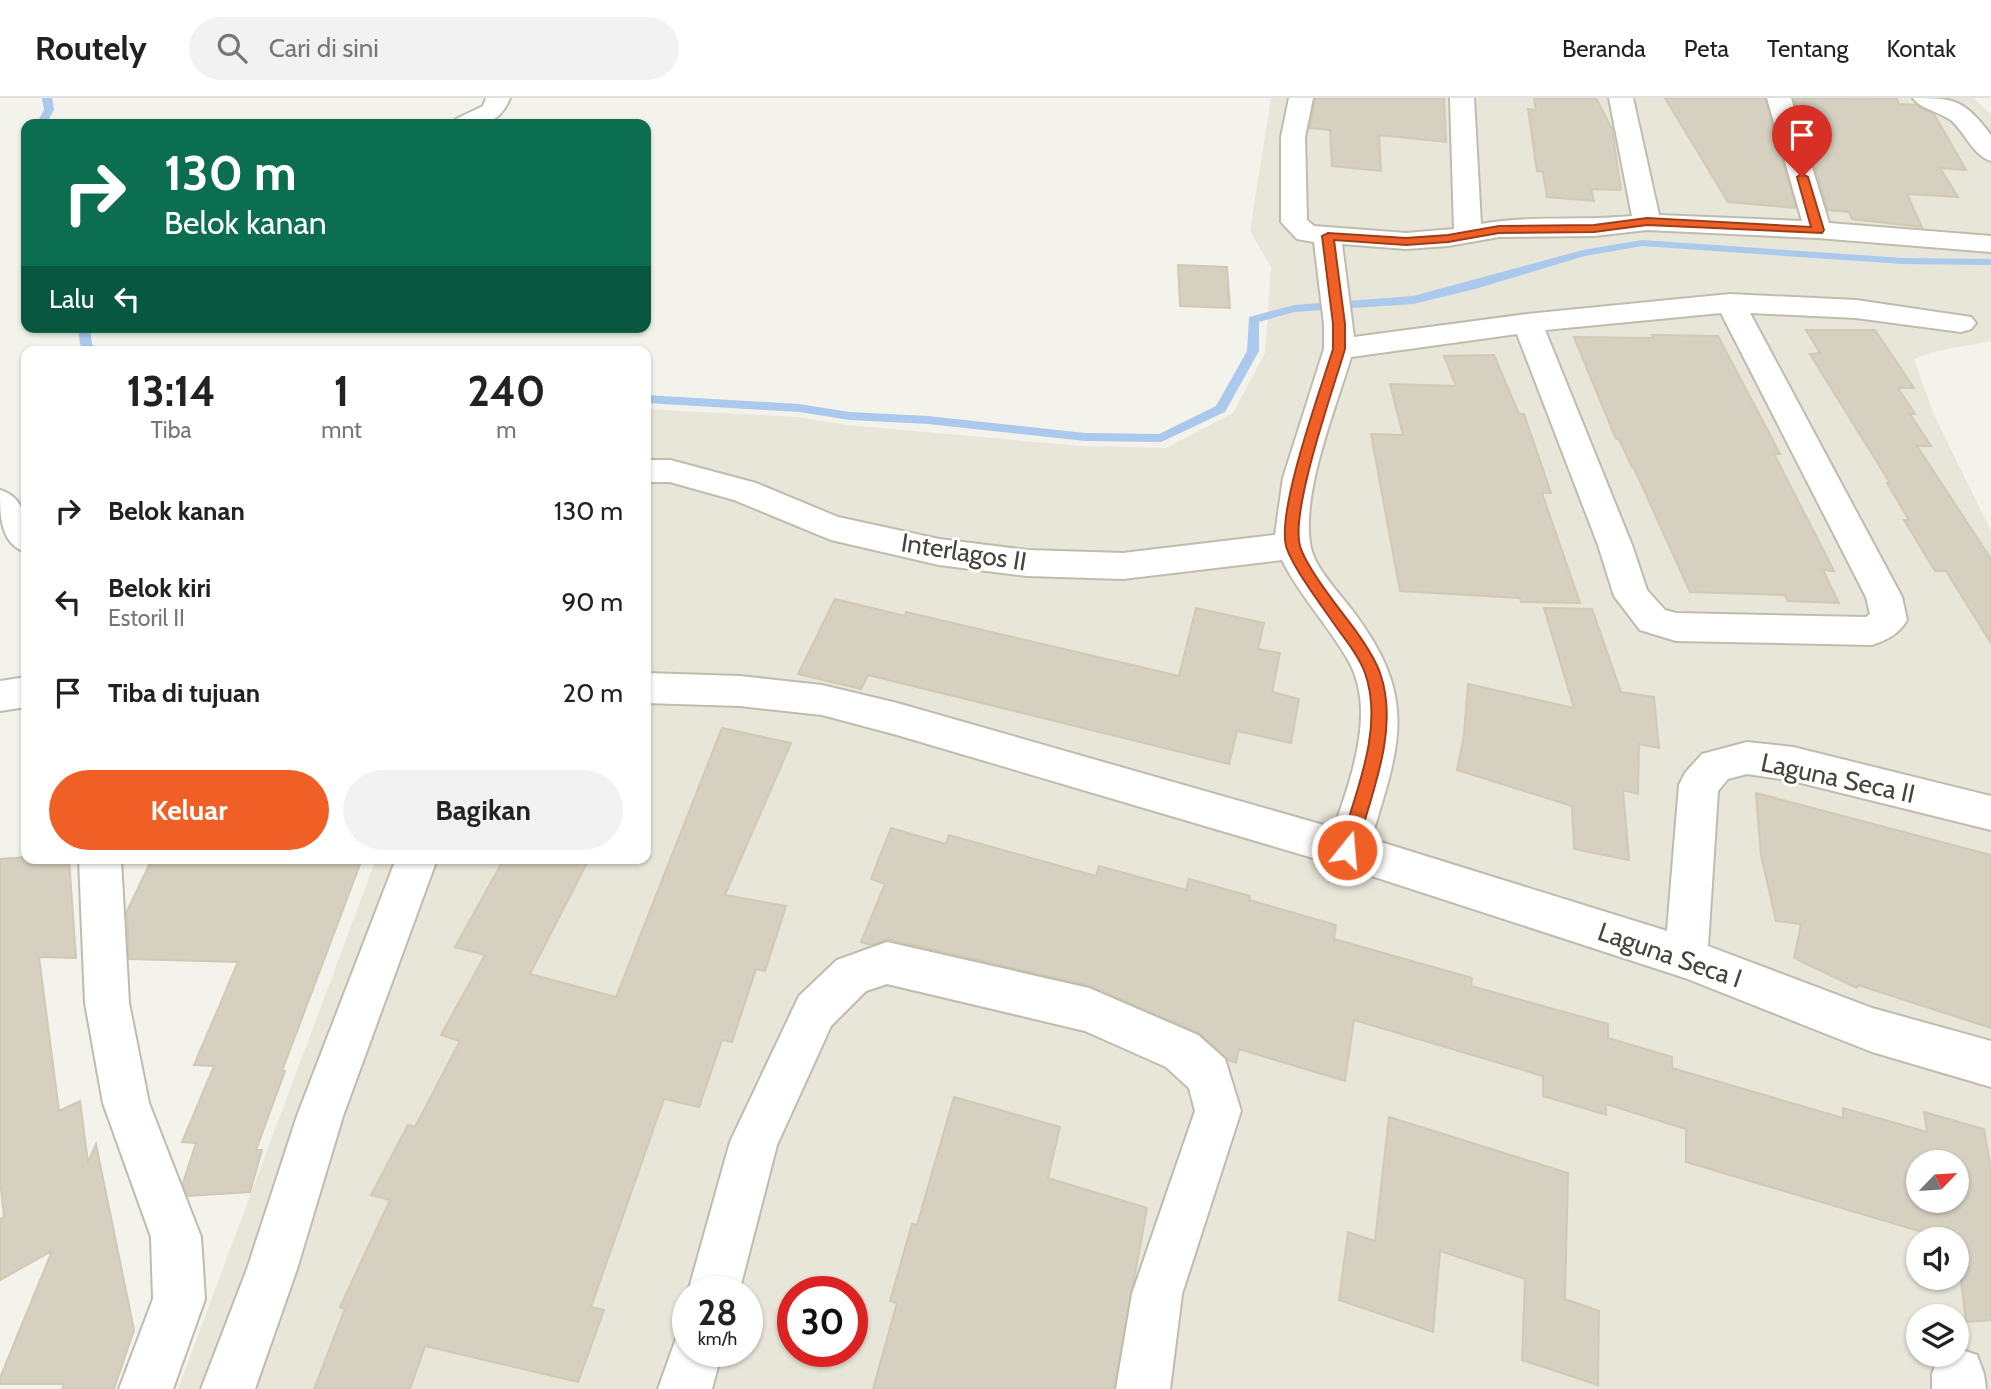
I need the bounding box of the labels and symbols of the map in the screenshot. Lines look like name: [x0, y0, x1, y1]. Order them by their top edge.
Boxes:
pin: [1772, 105, 1832, 177]
street label: Interlagos II: [899, 526, 1029, 578]
street label: Laguna Seca II: [1758, 746, 1918, 810]
position arrow: [1310, 813, 1384, 887]
street label: Laguna Seca I: [1594, 915, 1746, 995]
north arrow: [1906, 1150, 1969, 1213]
speed limit sign: 30: [777, 1276, 868, 1367]

